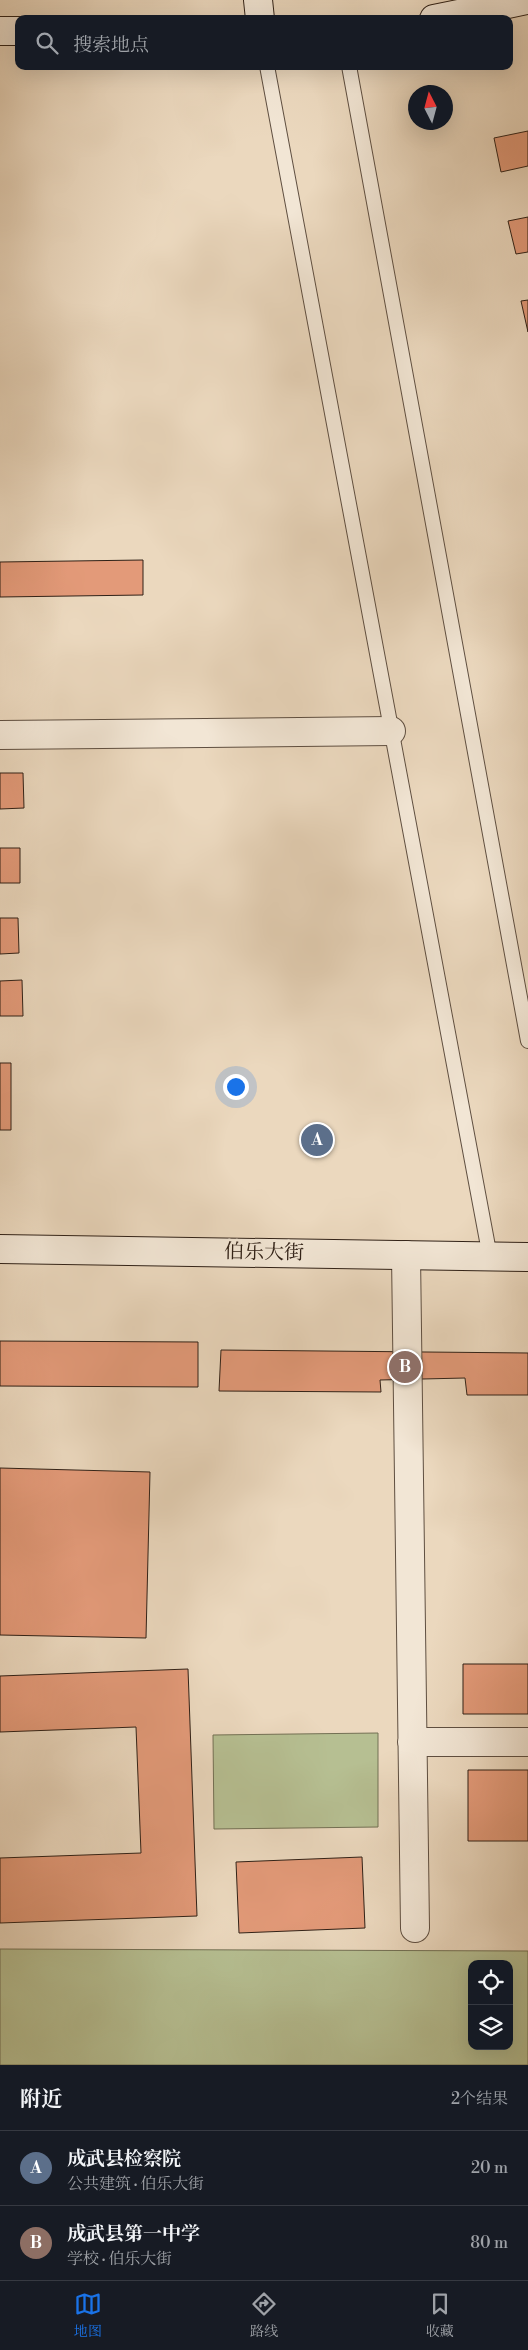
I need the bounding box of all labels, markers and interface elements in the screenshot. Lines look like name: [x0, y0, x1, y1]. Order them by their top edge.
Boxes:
search box: [15, 15, 513, 70]
icon: search: [33, 29, 61, 57]
text: 搜索地点: [73, 33, 149, 57]
north arrow: [408, 85, 453, 130]
your location: [223, 1074, 249, 1100]
pin: A: [301, 1121, 333, 1159]
street label: 伯乐大街: [224, 1240, 304, 1266]
pin: B: [389, 1348, 421, 1386]
map controls: [468, 1960, 513, 2050]
button: locate: [468, 1960, 513, 2005]
button: layers: [468, 2005, 513, 2050]
text: 附近: [20, 2087, 62, 2113]
text: 2个结果: [451, 2089, 508, 2109]
text: 成武县检察院: [67, 2147, 181, 2171]
text: A: [30, 2158, 42, 2178]
text: 20 m: [471, 2158, 508, 2178]
text: 公共建筑 · 伯乐大街: [67, 2174, 204, 2194]
text: 成武县第一中学: [67, 2222, 200, 2246]
text: B: [30, 2233, 42, 2253]
text: 80 m: [470, 2233, 508, 2253]
text: 学校 · 伯乐大街: [67, 2249, 172, 2269]
tab: 地图: [74, 2290, 102, 2341]
tab: 路线: [250, 2290, 278, 2341]
tab: 收藏: [426, 2290, 454, 2341]

